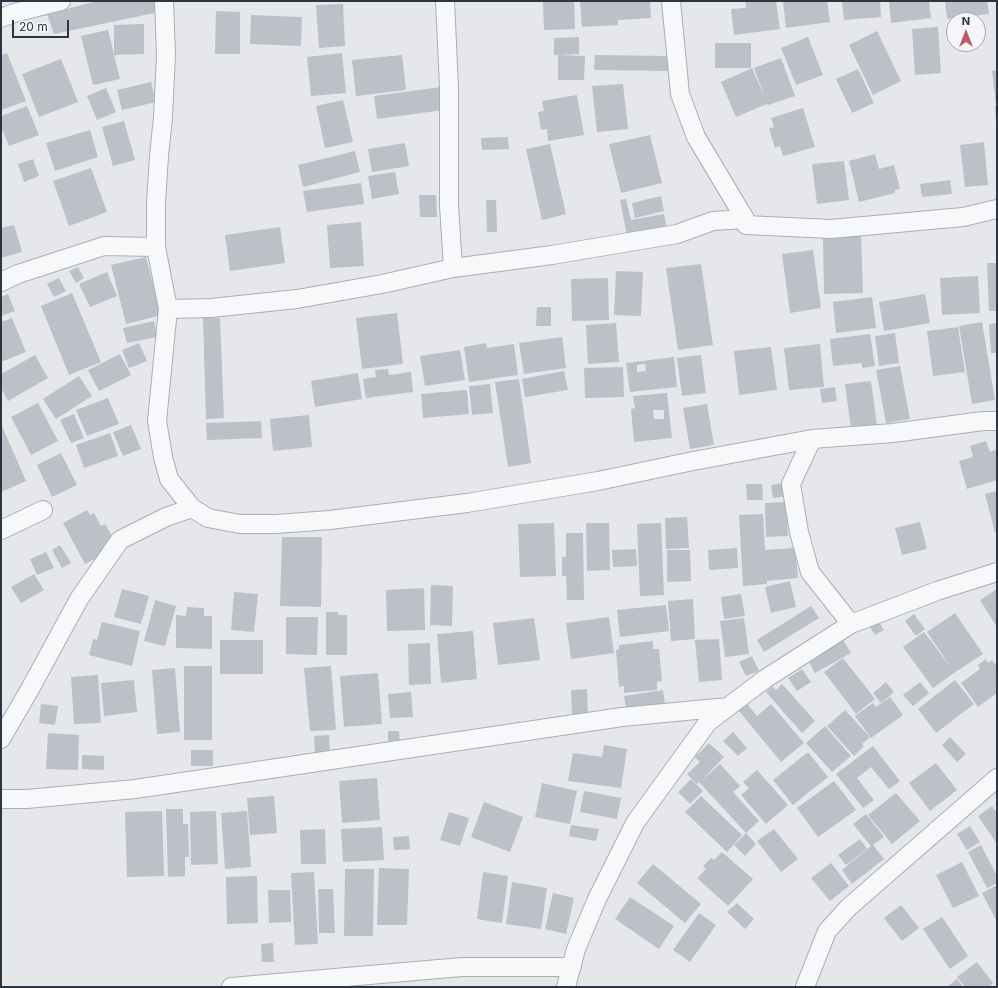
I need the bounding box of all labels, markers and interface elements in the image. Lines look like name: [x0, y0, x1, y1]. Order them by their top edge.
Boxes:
scale bar: [14, 12, 71, 38]
north arrow: [946, 12, 986, 52]
text: N: [962, 14, 970, 28]
text: 20 m: [19, 19, 48, 34]

